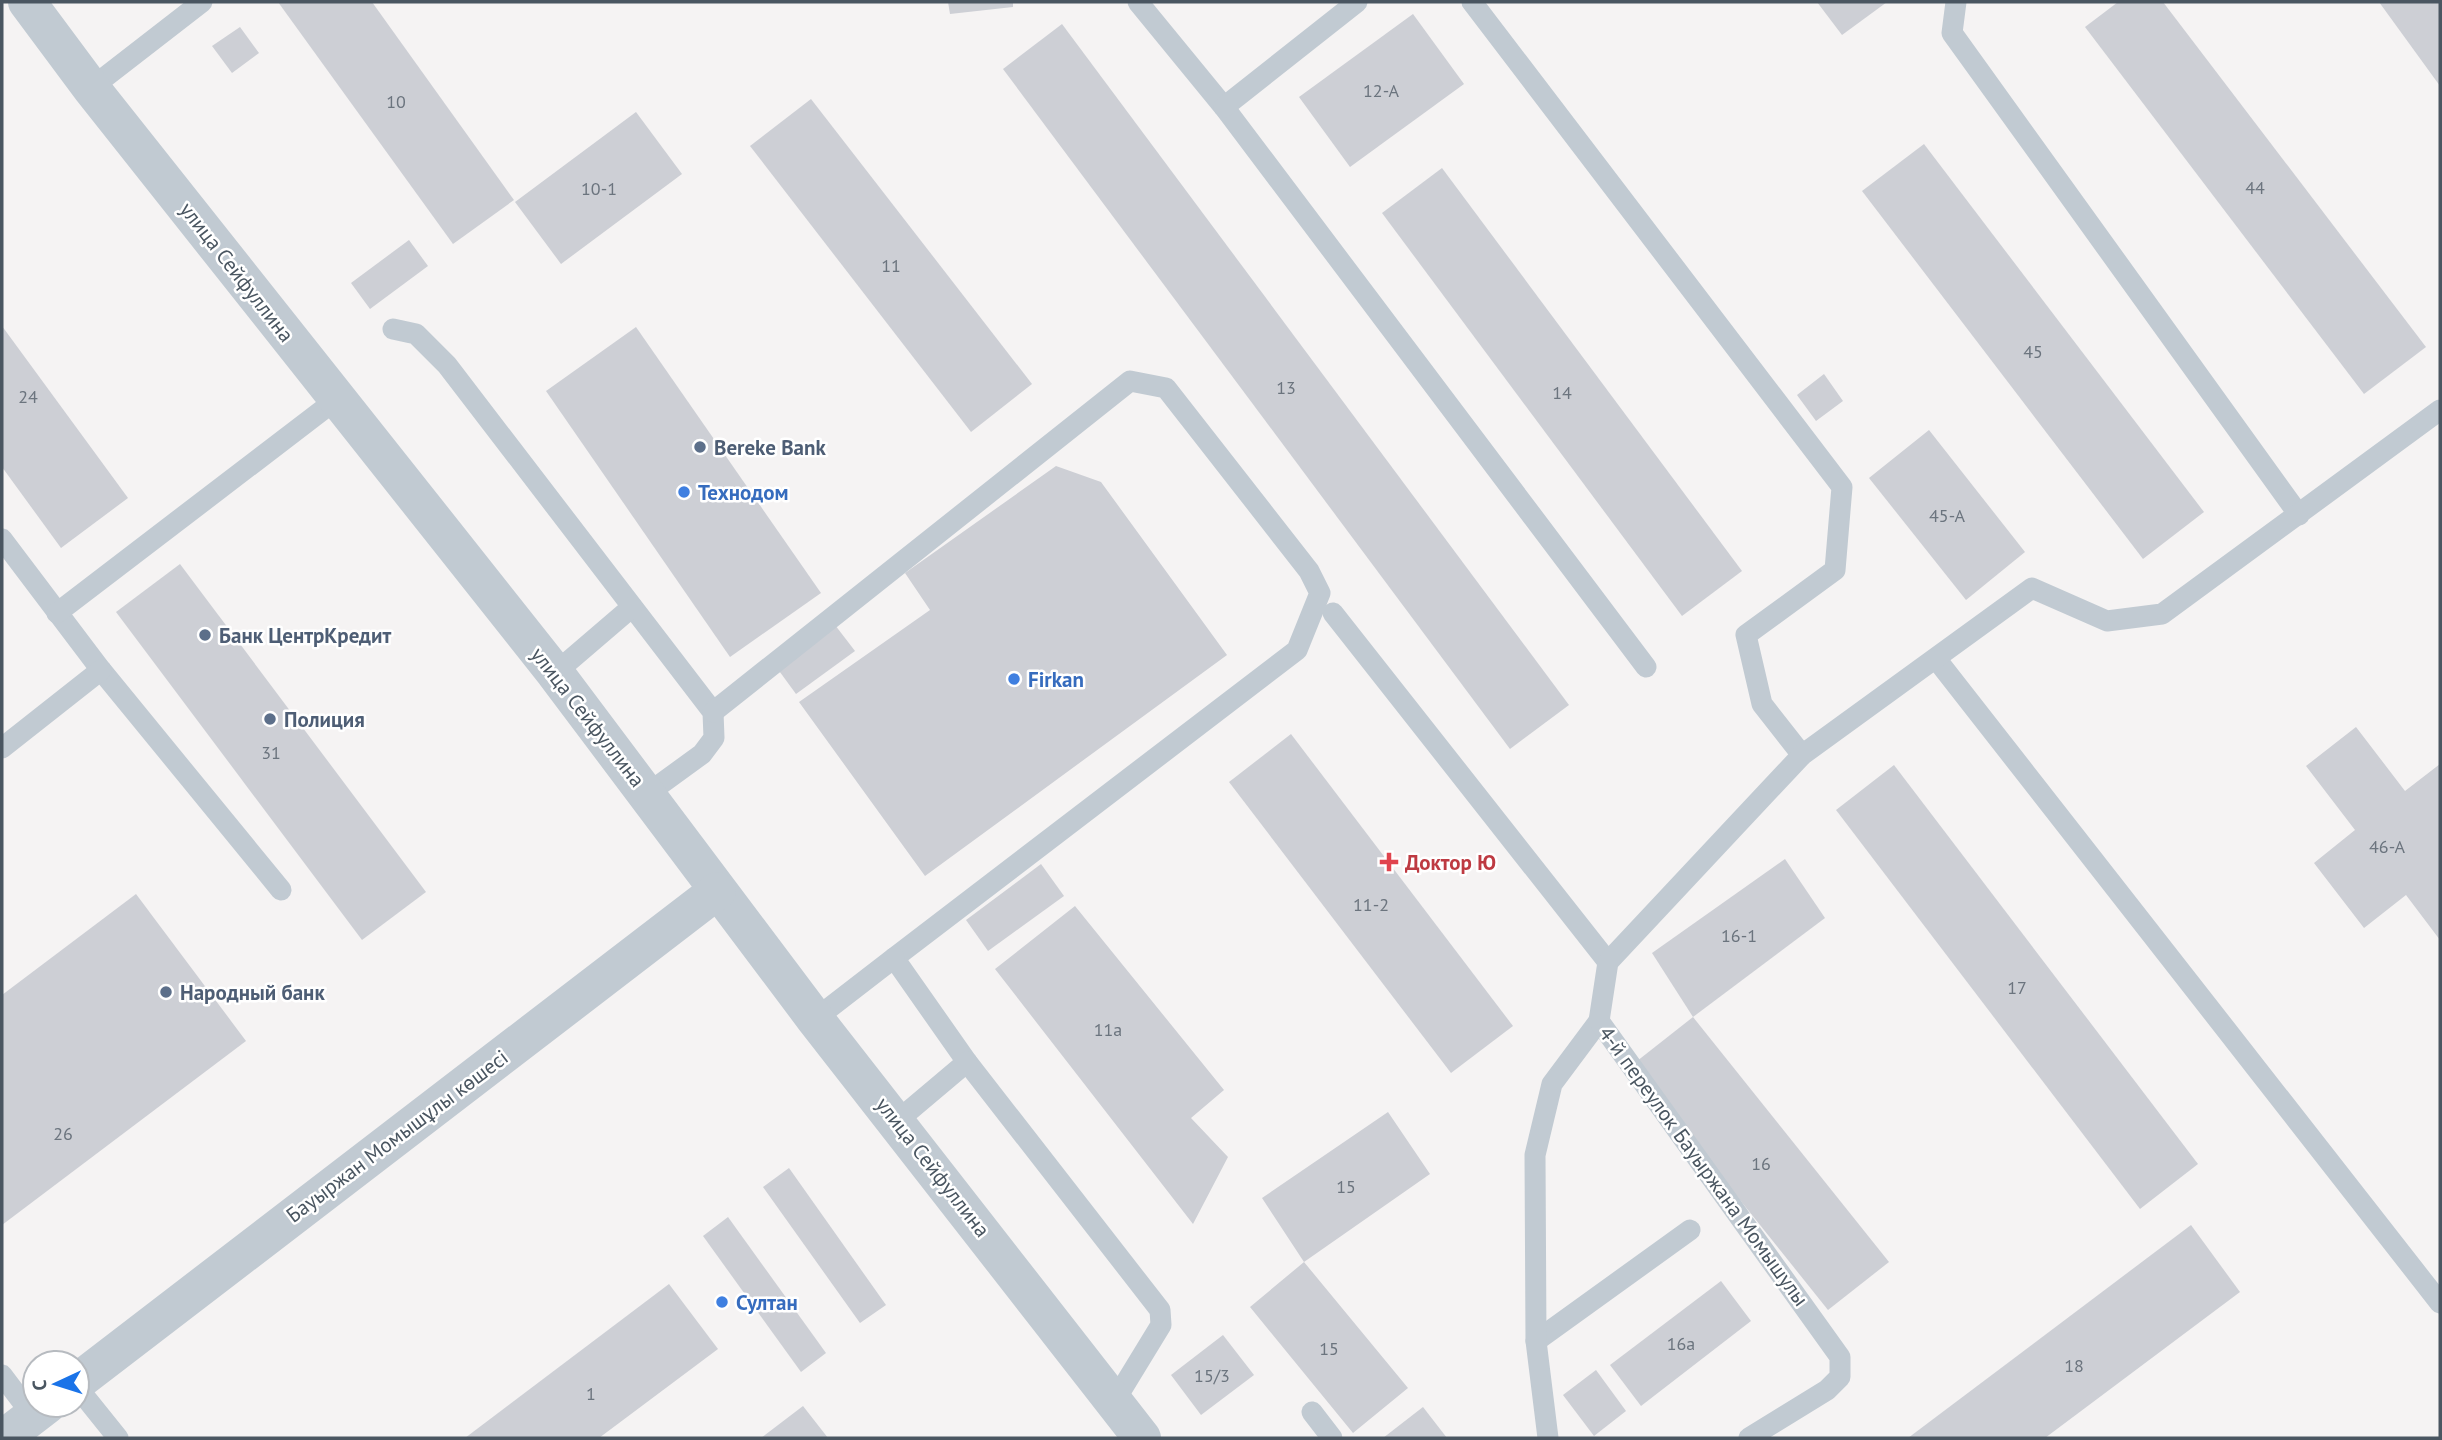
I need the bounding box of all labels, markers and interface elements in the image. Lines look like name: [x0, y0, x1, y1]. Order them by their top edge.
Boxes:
house number: 12-А: [1363, 79, 1399, 102]
house number: 10: [386, 90, 406, 113]
house number: 44: [2245, 176, 2265, 199]
house number: 10-1: [581, 177, 617, 200]
street label: улица Сейфуллина: [174, 197, 300, 347]
house number: 11: [881, 254, 901, 277]
house number: 45: [2023, 340, 2043, 363]
house number: 13: [1276, 376, 1296, 399]
house number: 14: [1552, 381, 1572, 404]
house number: 24: [18, 385, 38, 408]
place label: Bereke Bank: [714, 434, 826, 461]
marker: Bereke Bank: [692, 439, 708, 455]
place label: Технодом: [698, 479, 788, 506]
marker: Технодом: [676, 484, 692, 500]
house number: 45-А: [1929, 504, 1965, 527]
place label: Банк ЦентрКредит: [219, 622, 391, 649]
marker: Банк ЦентрКредит: [197, 627, 213, 643]
street label: улица Сейфуллина: [525, 642, 651, 792]
place label: Firkan: [1028, 666, 1084, 693]
marker: Firkan: [1006, 671, 1022, 687]
place label: Полиция: [284, 706, 365, 733]
marker: Полиция: [262, 711, 278, 727]
house number: 31: [261, 741, 281, 764]
house number: 46-А: [2369, 835, 2405, 858]
place label: Доктор Ю: [1405, 849, 1496, 876]
marker: Доктор Ю: [1379, 852, 1399, 872]
house number: 11-2: [1353, 893, 1389, 916]
house number: 16-1: [1721, 924, 1757, 947]
house number: 17: [2007, 976, 2027, 999]
place label: Народный банк: [180, 979, 325, 1006]
marker: Народный банк: [158, 984, 174, 1000]
house number: 11а: [1094, 1018, 1122, 1041]
street label: 4-й переулок Бауыржана Момышулы: [1593, 1021, 1815, 1311]
street label: Бауыржан Момышұлы көшесі: [281, 1044, 513, 1228]
street label: улица Сейфуллина: [870, 1092, 996, 1242]
house number: 26: [53, 1122, 73, 1145]
house number: 16: [1751, 1152, 1771, 1175]
house number: 15: [1336, 1175, 1356, 1198]
place label: Султан: [736, 1289, 798, 1316]
marker: Султан: [714, 1294, 730, 1310]
house number: 16а: [1667, 1332, 1695, 1355]
house number: 15: [1319, 1337, 1339, 1360]
north arrow: [21, 1349, 91, 1419]
house number: 18: [2064, 1354, 2084, 1377]
house number: 15/3: [1194, 1364, 1230, 1387]
text: С: [27, 1379, 51, 1391]
house number: 1: [586, 1382, 596, 1405]

